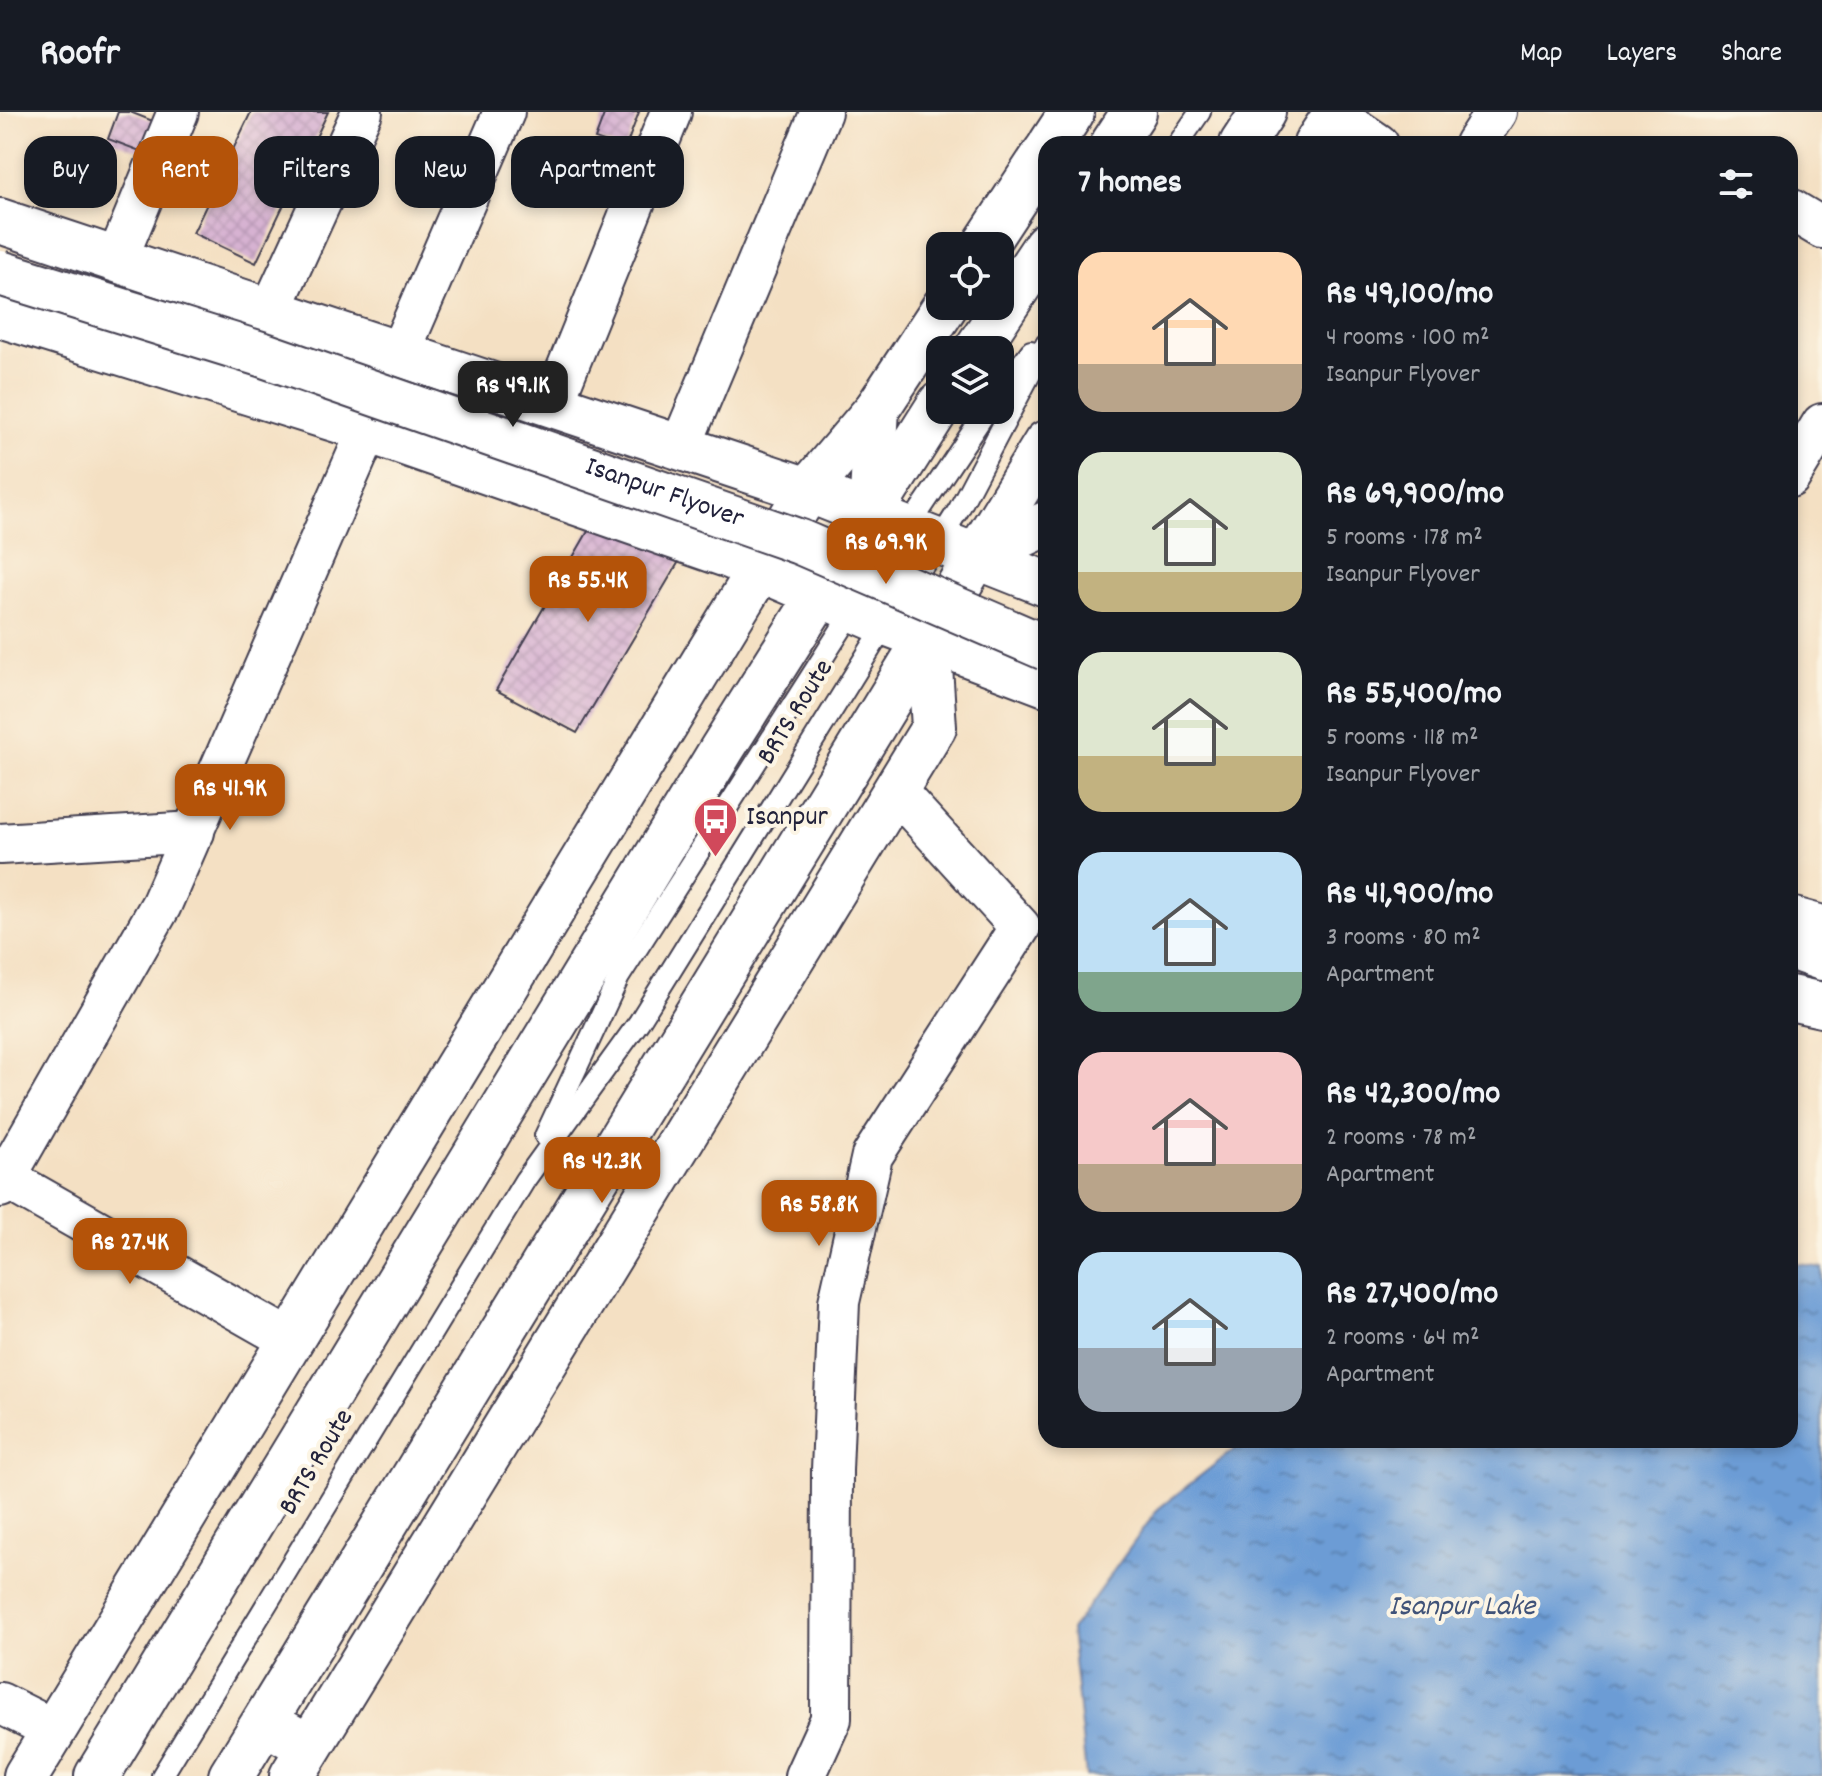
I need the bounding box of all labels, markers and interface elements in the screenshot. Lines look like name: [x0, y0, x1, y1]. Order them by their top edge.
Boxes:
text: Roofr: [40, 28, 120, 83]
text: Map: [1520, 35, 1563, 75]
text: Layers: [1607, 35, 1677, 75]
text: Share: [1721, 35, 1782, 75]
chip: Buy: [24, 136, 117, 208]
chip: Rent: [133, 136, 238, 208]
chip: Filters: [254, 136, 379, 208]
chip: New: [395, 136, 495, 208]
chip: Apartment: [511, 136, 684, 208]
text: 7 homes: [1078, 160, 1182, 209]
icon: filters: [1714, 162, 1758, 206]
map controls: [926, 232, 1014, 424]
button: locate: [926, 232, 1014, 320]
text: Rs 49,100/mo: [1326, 271, 1493, 320]
icon: home: [1142, 284, 1238, 380]
text: 4 rooms · 100 m²: [1326, 320, 1490, 357]
button: layers: [926, 336, 1014, 424]
text: Isanpur Flyover: [1326, 357, 1480, 394]
pin: Rs 49.1K: [430, 361, 596, 429]
text: Rs 49.1K: [476, 368, 550, 405]
street label: Isanpur Flyover: [579, 448, 749, 541]
text: Rs 69,900/mo: [1326, 471, 1504, 520]
icon: home: [1142, 484, 1238, 580]
pin: Rs 69.9K: [803, 518, 969, 586]
text: 5 rooms · 178 m²: [1326, 520, 1483, 557]
text: Rs 69.9K: [845, 525, 927, 562]
pin: Rs 55.4K: [505, 556, 671, 624]
text: Isanpur Flyover: [1326, 557, 1480, 594]
text: Rs 55.4K: [548, 563, 628, 600]
street label: BRTS Route: [749, 652, 845, 774]
text: Rs 55,400/mo: [1326, 671, 1502, 720]
icon: home: [1142, 684, 1238, 780]
text: 5 rooms · 118 m²: [1326, 720, 1479, 757]
text: Isanpur Flyover: [1326, 757, 1480, 794]
pin: Rs 41.9K: [147, 764, 313, 832]
text: Rs 41.9K: [193, 771, 267, 808]
bus stop icon: Isanpur: [691, 795, 739, 858]
place label: Isanpur: [746, 799, 829, 839]
text: Rs 41,900/mo: [1326, 871, 1493, 920]
icon: home: [1142, 884, 1238, 980]
text: 3 rooms · 80 m²: [1326, 920, 1481, 957]
text: Apartment: [1326, 957, 1435, 994]
text: Rs 42,300/mo: [1326, 1071, 1500, 1120]
icon: home: [1142, 1084, 1238, 1180]
text: 2 rooms · 78 m²: [1326, 1120, 1476, 1157]
pin: Rs 42.3K: [519, 1137, 685, 1205]
text: Rs 42.3K: [562, 1144, 642, 1181]
text: Apartment: [1326, 1157, 1435, 1194]
pin: Rs 58.8K: [736, 1180, 902, 1248]
text: Rs 58.8K: [780, 1187, 858, 1224]
pin: Rs 27.4K: [47, 1218, 213, 1286]
text: Rs 27.4K: [91, 1225, 169, 1262]
text: Rs 27,400/mo: [1326, 1271, 1498, 1320]
icon: home: [1142, 1284, 1238, 1380]
text: 2 rooms · 64 m²: [1326, 1320, 1480, 1357]
text: Apartment: [1326, 1357, 1435, 1394]
street label: BRTS Route: [271, 1402, 365, 1524]
water label: Isanpur Lake: [1389, 1587, 1537, 1630]

